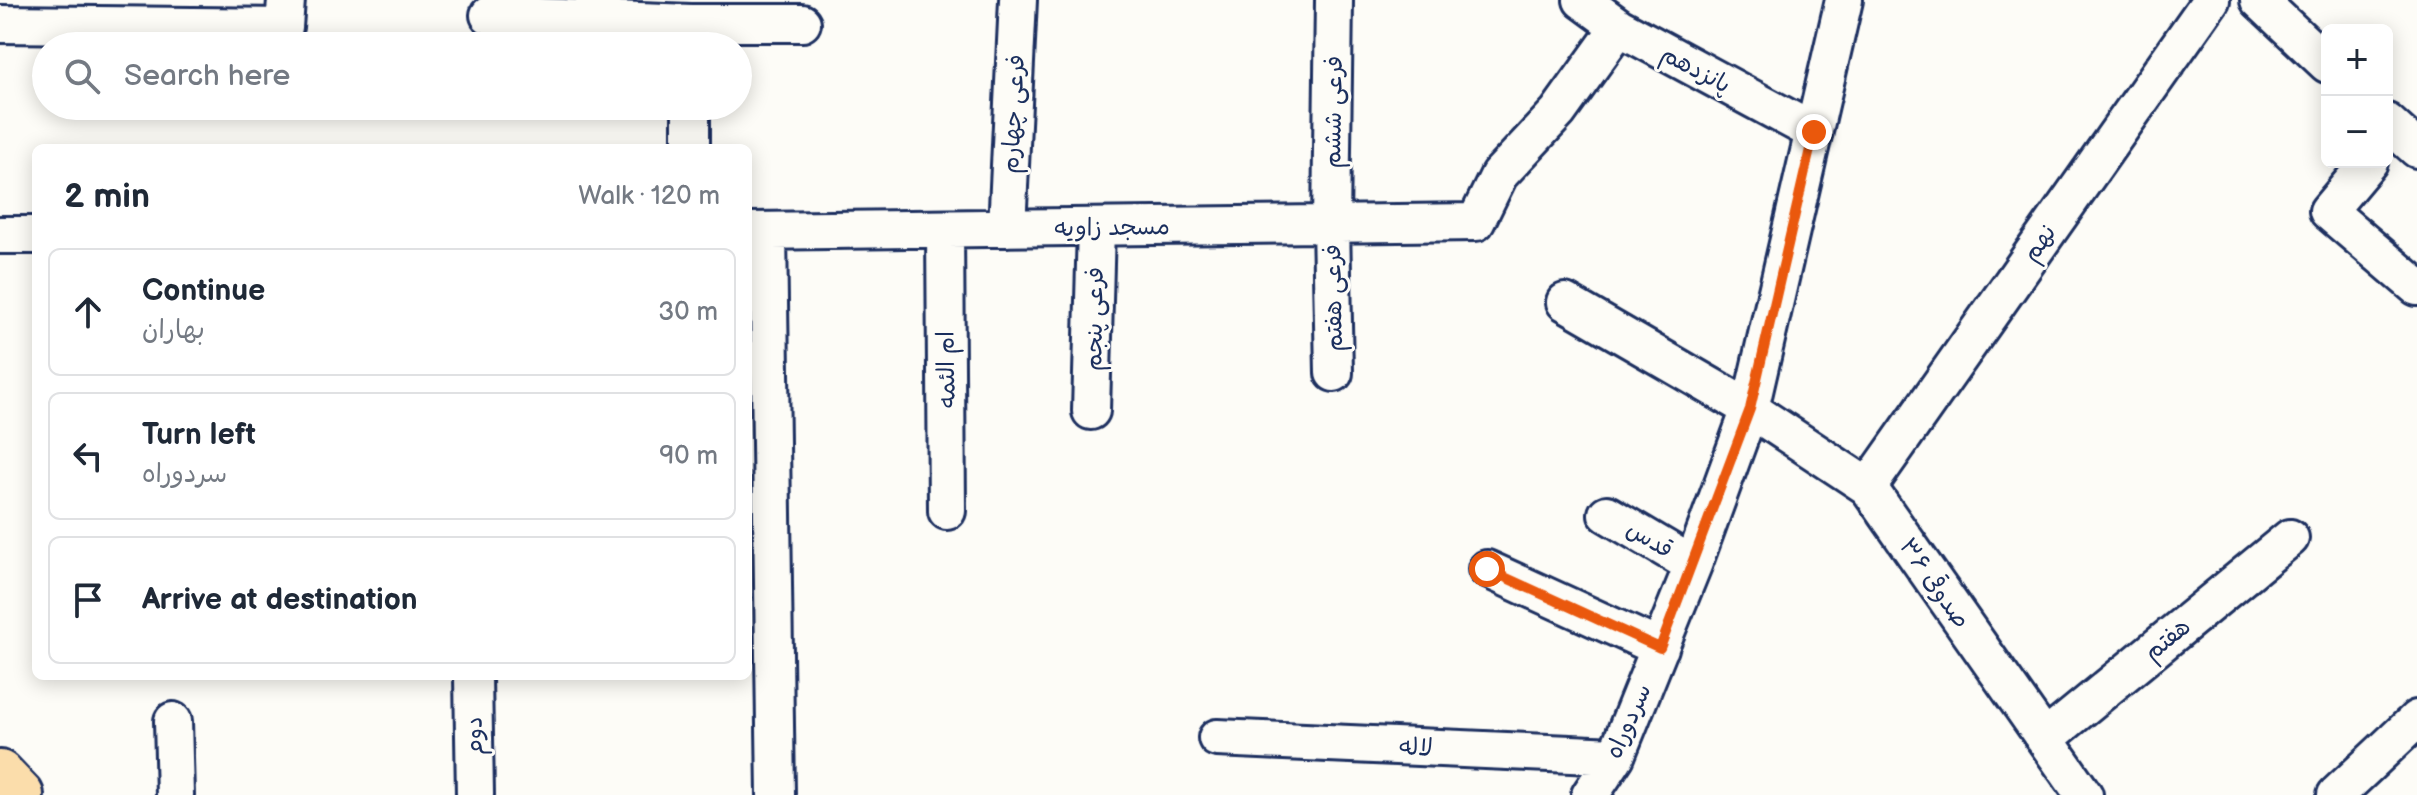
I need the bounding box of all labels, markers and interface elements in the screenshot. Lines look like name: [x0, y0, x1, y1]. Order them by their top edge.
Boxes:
map controls: [2321, 24, 2393, 168]
button: +: [2321, 24, 2393, 96]
search box: [32, 32, 752, 120]
street label: پانزدهم: [1655, 39, 1736, 102]
icon: search: [60, 54, 104, 98]
street label: فرعی چهارم: [996, 54, 1034, 175]
street label: فرعی ششم: [1318, 55, 1352, 169]
text: Search here: [124, 58, 290, 94]
button: −: [2321, 96, 2393, 168]
route end: [1796, 114, 1832, 150]
text: 2 min: [64, 176, 150, 217]
text: Walk · 120 m: [578, 181, 720, 212]
street label: مسجد زاویه: [1054, 212, 1170, 243]
street label: نهم: [2016, 219, 2065, 269]
street label: فرعی هفتم: [1318, 244, 1352, 352]
street label: فرعی پنجم: [1079, 267, 1113, 371]
text: Continue: [142, 273, 265, 309]
icon: ahead: [66, 290, 110, 334]
text: 30 m: [658, 297, 718, 328]
text: بهاران: [142, 315, 205, 346]
street label: ام الئمه: [931, 331, 965, 409]
text: Turn left: [142, 417, 256, 453]
icon: left: [66, 434, 110, 478]
text: 90 m: [659, 441, 718, 472]
text: سردوراه: [142, 459, 227, 490]
street label: قدس: [1621, 514, 1678, 565]
street label: صدوقی ۳۶: [1893, 532, 1977, 634]
route start: [1469, 551, 1505, 587]
icon: arrive: [66, 578, 110, 622]
text: Arrive at destination: [142, 582, 418, 618]
street label: هفتم: [2138, 612, 2198, 669]
street label: سردوراه: [1599, 679, 1658, 763]
street label: دوم: [460, 716, 493, 756]
street label: لاله: [1398, 732, 1434, 763]

